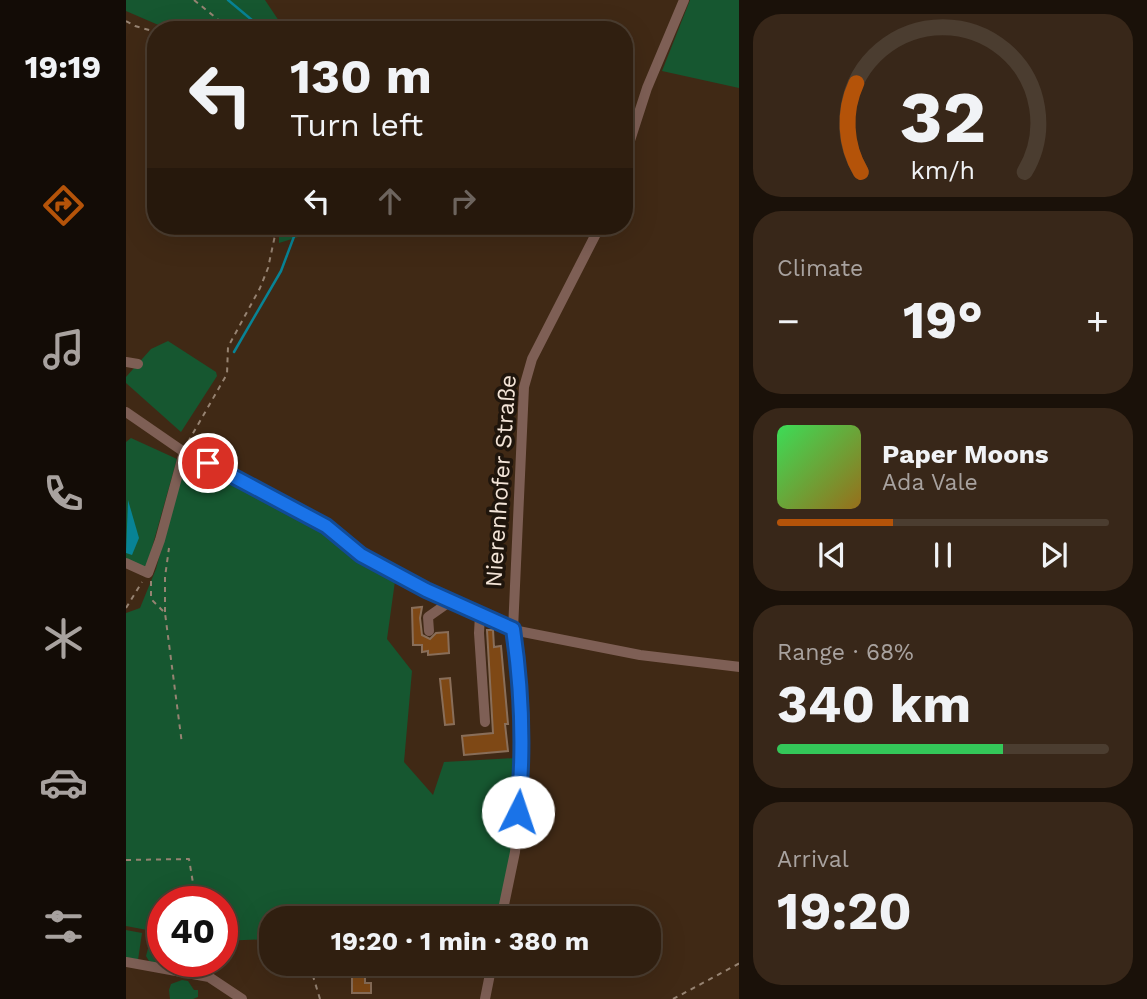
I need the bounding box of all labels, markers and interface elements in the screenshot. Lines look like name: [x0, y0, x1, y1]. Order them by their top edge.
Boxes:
text: 130 m: [290, 47, 432, 105]
text: 19:19: [25, 48, 101, 86]
icon: left: [175, 49, 266, 140]
text: 32: [900, 74, 986, 160]
text: Turn left: [290, 106, 423, 144]
text: km/h: [911, 155, 975, 184]
icon: directions: [39, 181, 88, 230]
icon: left: [298, 182, 336, 220]
icon: ahead: [371, 182, 409, 220]
icon: right: [444, 182, 482, 220]
text: Climate: [777, 255, 863, 282]
text: 19°: [903, 290, 983, 351]
text: −: [777, 299, 800, 343]
text: +: [1086, 299, 1109, 343]
icon: music: [39, 325, 88, 374]
street label: Nierenhofer Straße: [480, 374, 522, 588]
pin: [178, 433, 238, 493]
text: Paper Moons: [882, 439, 1049, 469]
icon: arrive: [189, 444, 227, 482]
icon: phone: [39, 469, 88, 518]
text: Ada Vale: [882, 469, 978, 496]
icon: previous: [813, 536, 851, 574]
icon: pause: [924, 536, 962, 574]
icon: next: [1035, 536, 1073, 574]
icon: climate: [39, 614, 88, 663]
text: Range · 68%: [777, 639, 914, 666]
text: 340 km: [777, 674, 971, 735]
icon: car: [39, 758, 88, 807]
position arrow: [481, 775, 555, 849]
text: Arrival: [777, 846, 849, 873]
text: 19:20: [777, 881, 912, 942]
speed limit sign: 40: [147, 886, 238, 977]
icon: filters: [39, 902, 88, 951]
text: 19:20 · 1 min · 380 m: [331, 926, 589, 956]

